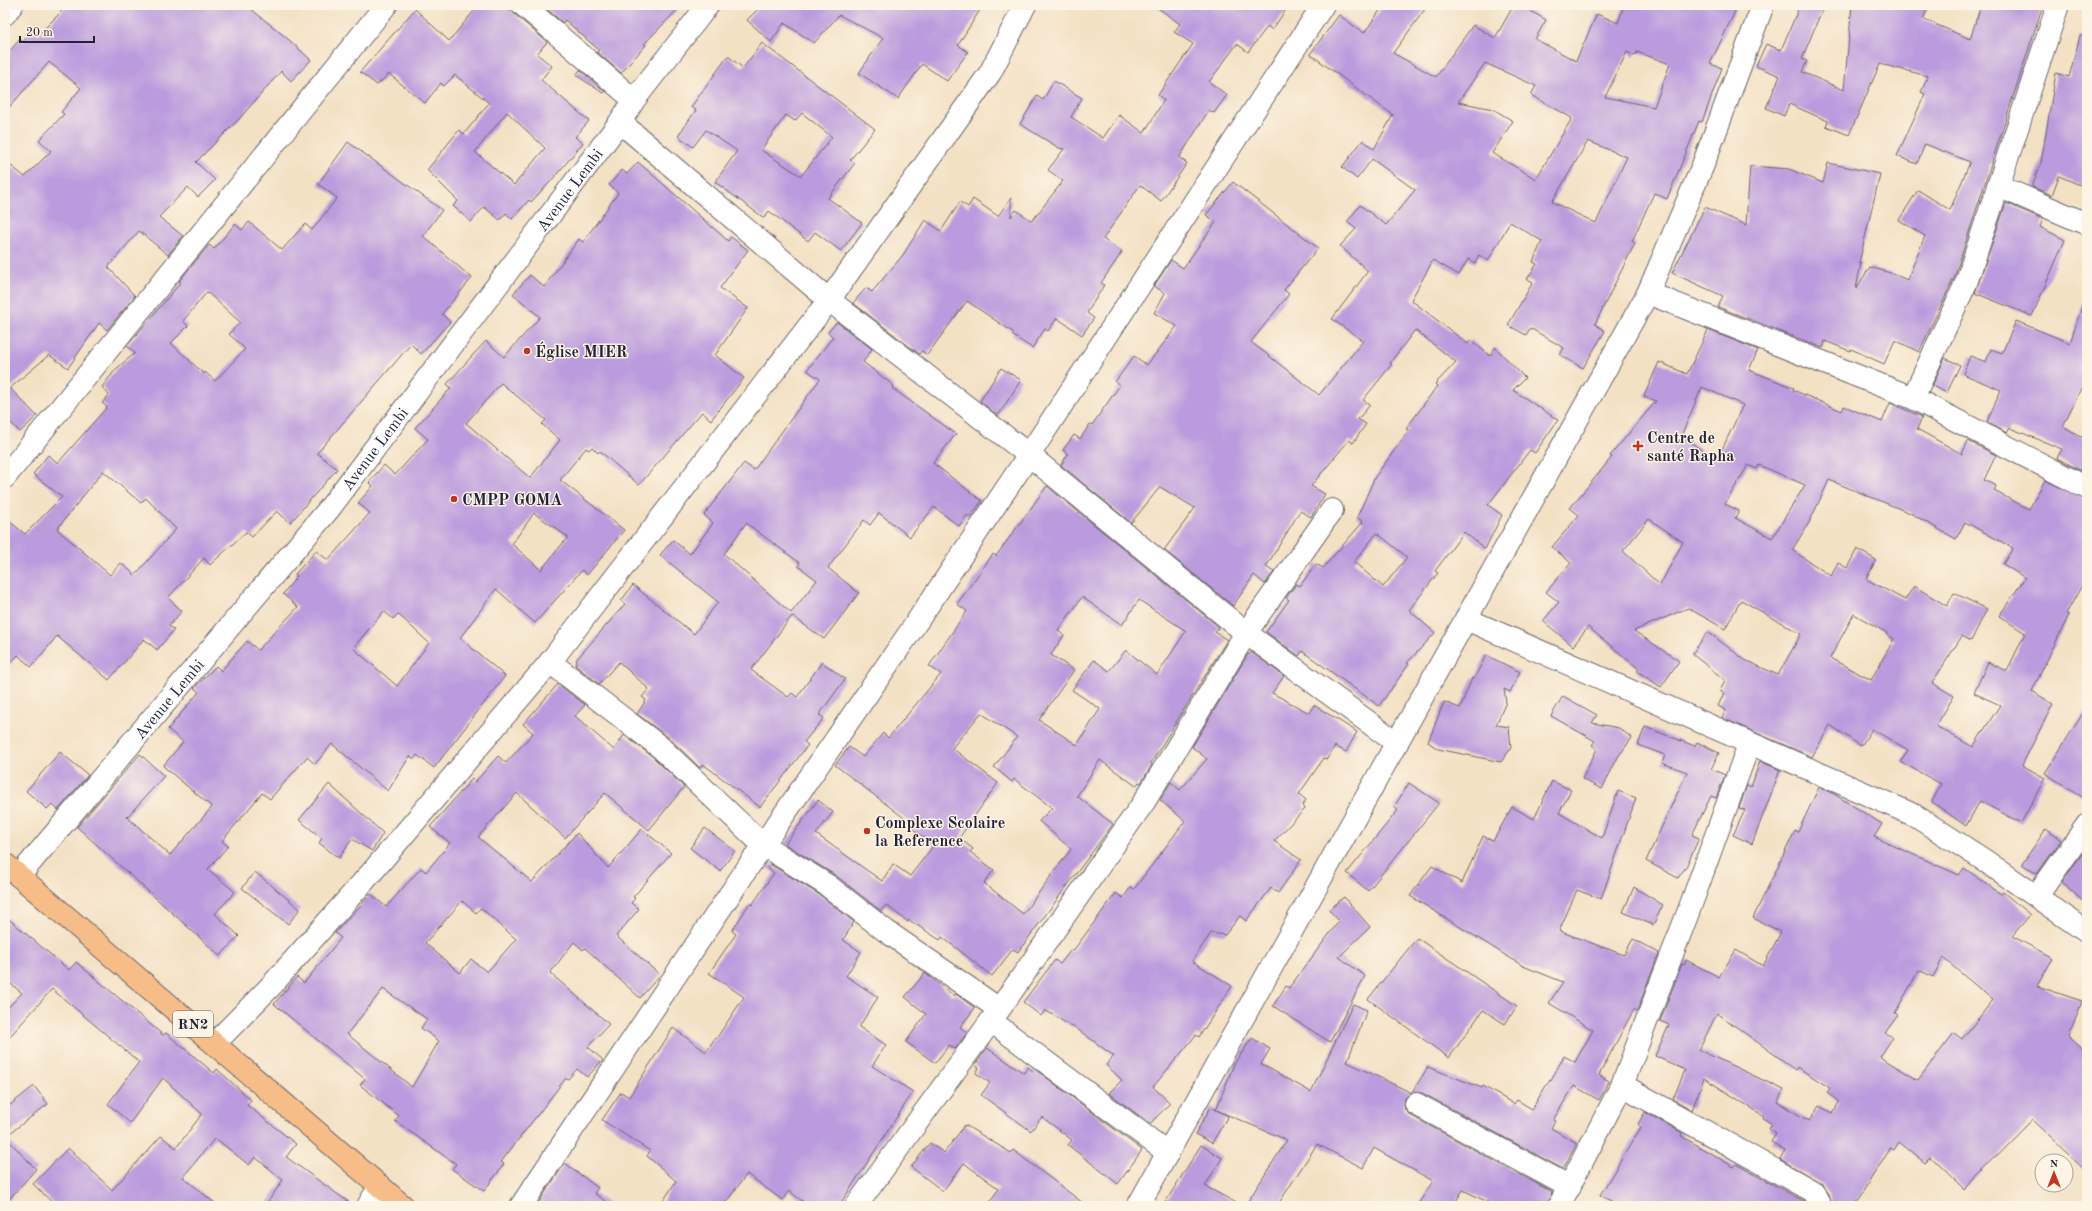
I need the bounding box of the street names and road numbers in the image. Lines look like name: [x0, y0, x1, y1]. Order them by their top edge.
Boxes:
street label: Avenue Lembi: [535, 147, 607, 235]
street label: Avenue Lembi: [340, 406, 412, 494]
street label: Avenue Lembi: [132, 657, 208, 743]
road number: RN2: [173, 1011, 213, 1037]

